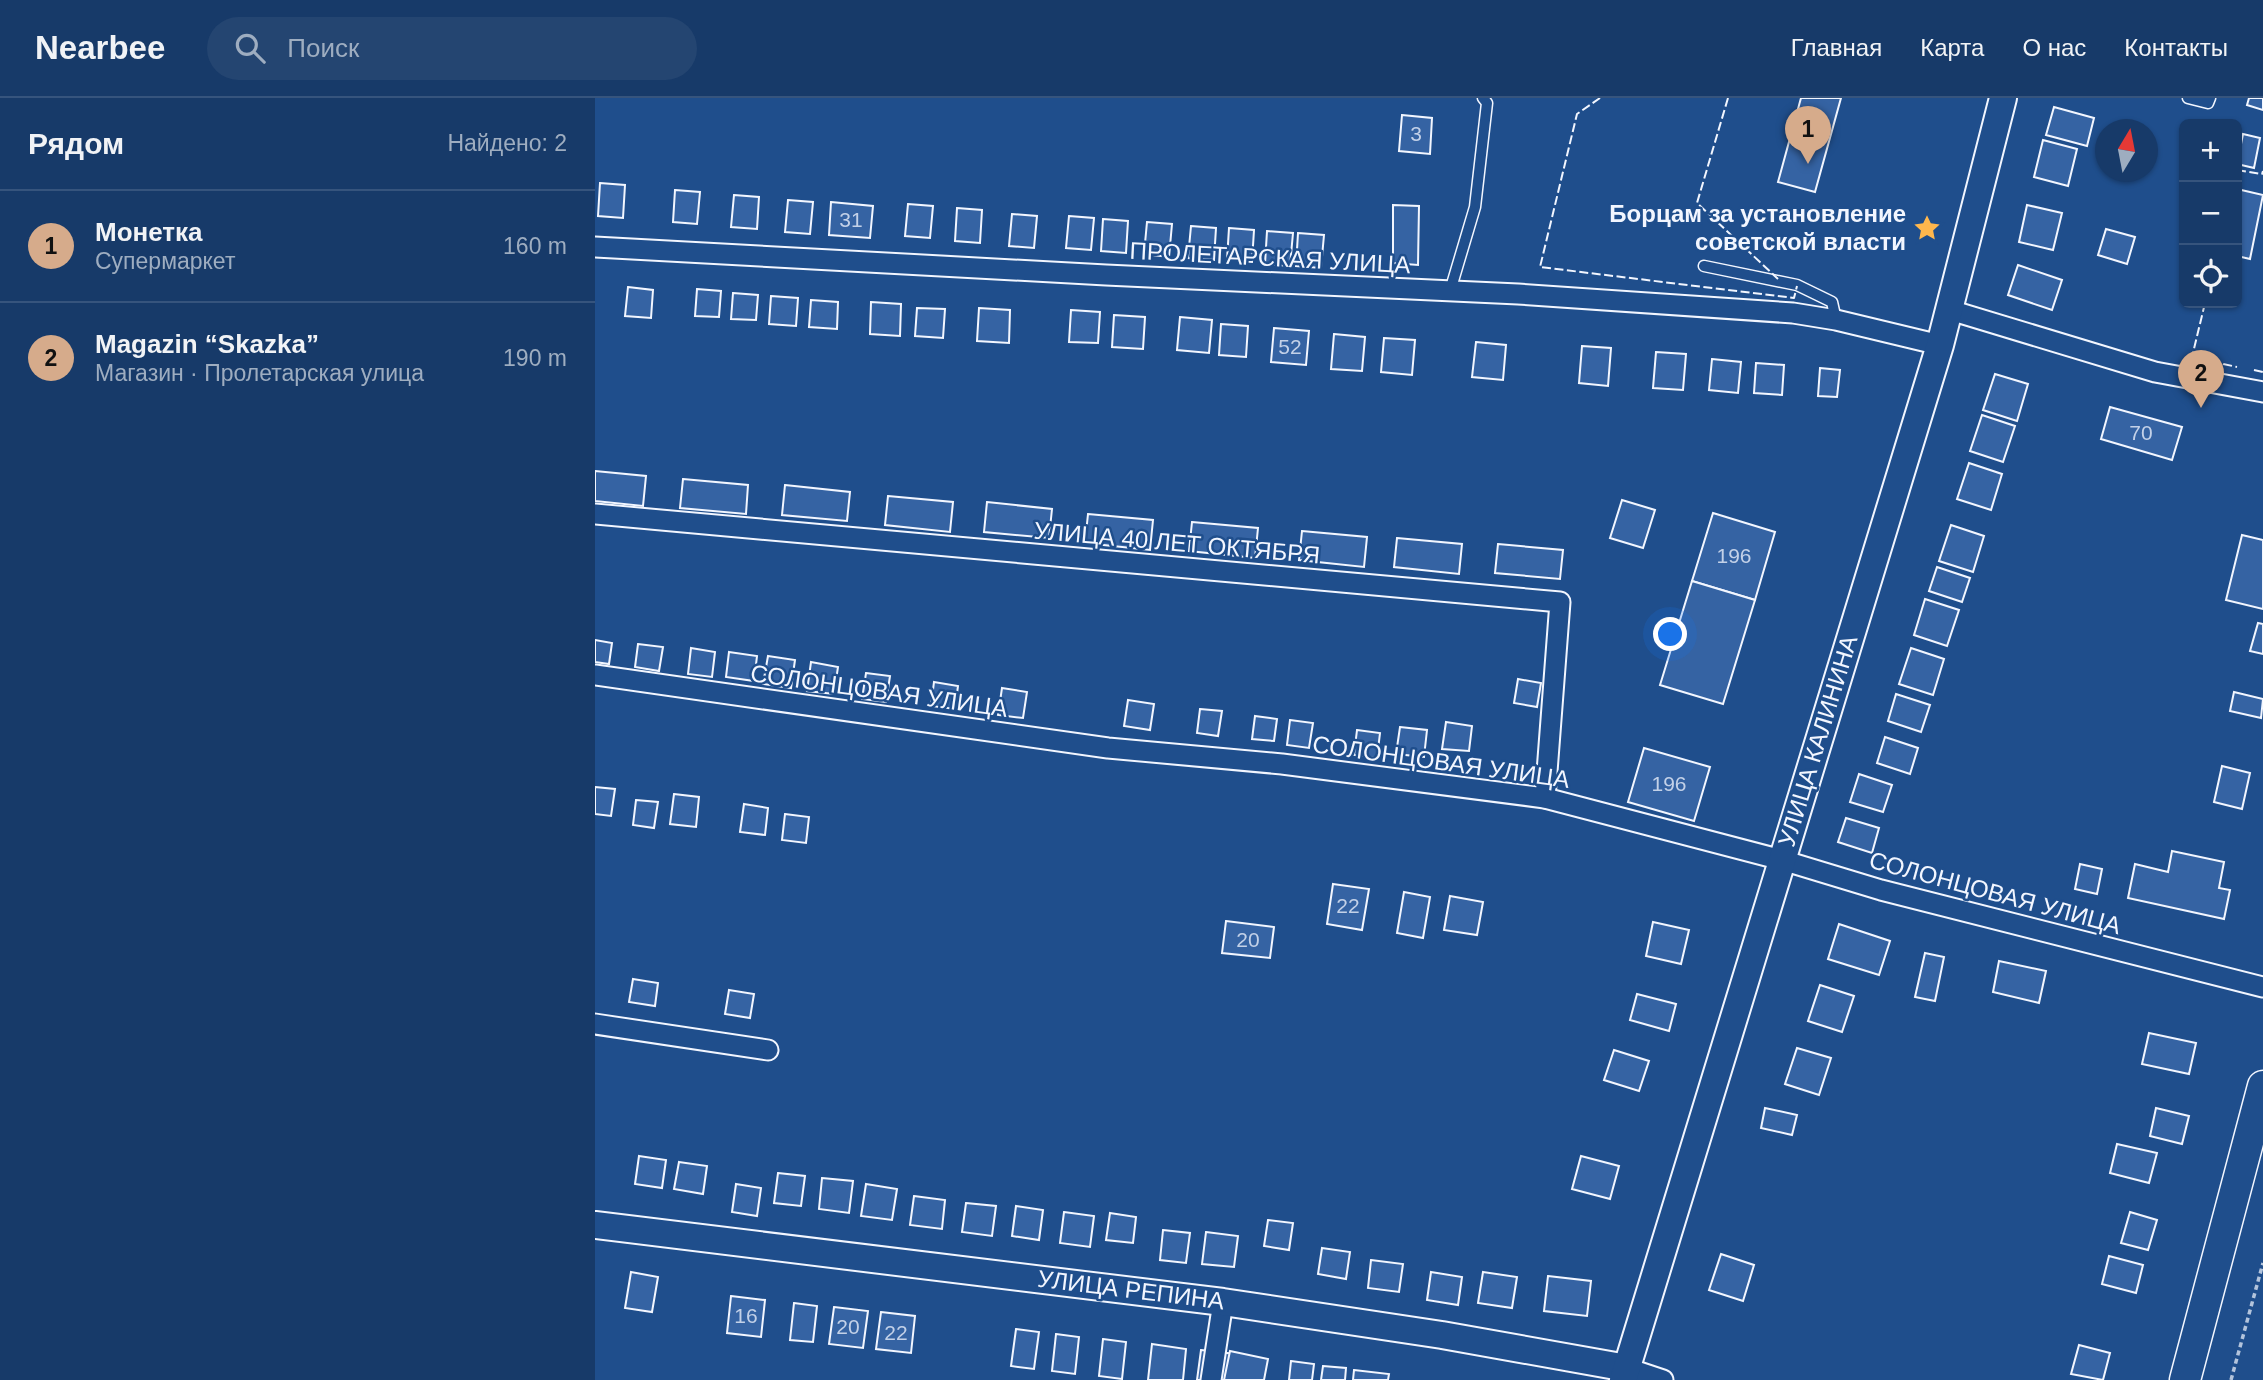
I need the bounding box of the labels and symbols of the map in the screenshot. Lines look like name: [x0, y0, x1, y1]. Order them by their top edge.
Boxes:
pin: 1: [1785, 106, 1831, 164]
north arrow: [2095, 119, 2158, 182]
house number: 3: [1410, 122, 1422, 145]
place label: Борцам за установление советской власти: [1609, 200, 1906, 255]
house number: 31: [839, 208, 863, 231]
place icon: Борцам за установление советской власти: [1912, 213, 1942, 243]
street label: ПРОЛЕТАРСКАЯ УЛИЦА: [1129, 237, 1411, 278]
house number: 52: [1278, 335, 1302, 358]
pin: 2: [2178, 350, 2224, 408]
house number: 70: [2129, 421, 2153, 444]
street label: УЛИЦА 40 ЛЕТ ОКТЯБРЯ: [1033, 517, 1321, 568]
house number: 196: [1716, 544, 1752, 567]
your location: [1653, 617, 1687, 651]
street label: УЛИЦА КАЛИНИНА: [1773, 632, 1862, 850]
street label: СОЛОНЦОВАЯ УЛИЦА: [749, 659, 1009, 722]
street label: СОЛОНЦОВАЯ УЛИЦА: [1311, 730, 1571, 793]
house number: 196: [1651, 772, 1687, 795]
street label: СОЛОНЦОВАЯ УЛИЦА: [1866, 846, 2124, 939]
house number: 22: [1336, 894, 1360, 917]
house number: 20: [1236, 928, 1260, 951]
street label: УЛИЦА РЕПИНА: [1036, 1265, 1226, 1314]
house number: 16: [734, 1304, 758, 1327]
house number: 20: [836, 1315, 860, 1338]
house number: 22: [884, 1321, 908, 1344]

